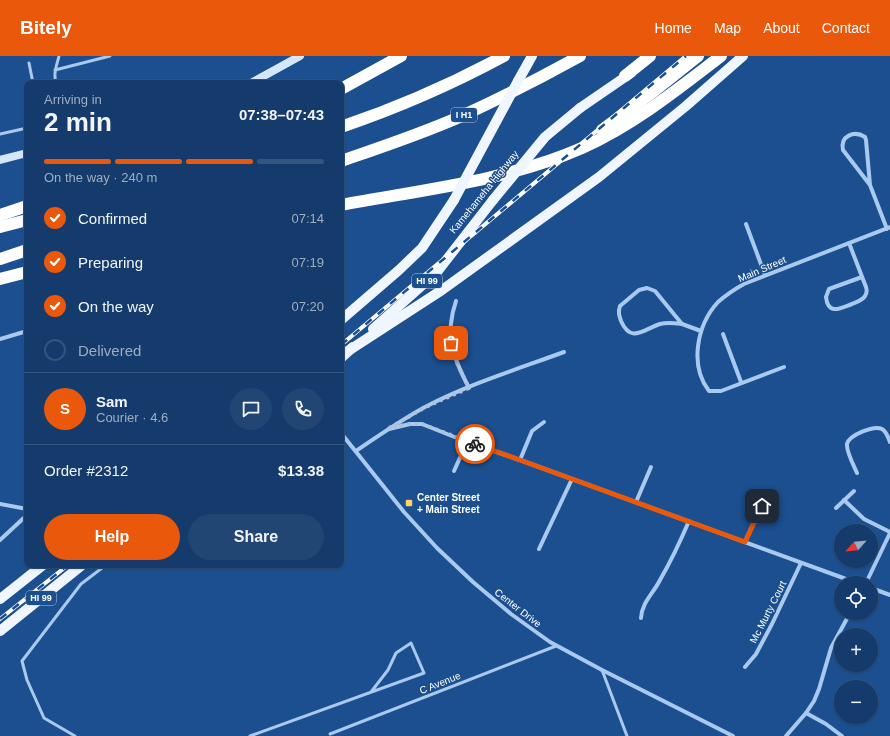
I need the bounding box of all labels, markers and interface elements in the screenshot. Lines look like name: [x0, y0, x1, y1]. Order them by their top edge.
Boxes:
text: Bitely: [20, 17, 72, 38]
text: Home: [655, 20, 692, 36]
text: Map: [714, 20, 741, 36]
text: About: [763, 20, 800, 36]
text: Contact: [822, 20, 870, 36]
text: Arriving in: [44, 92, 102, 107]
text: 07:38–07:43: [239, 106, 324, 123]
text: 2 min: [44, 107, 112, 137]
road number: I H1: [451, 108, 477, 122]
street label: Kamehameha Highway: [447, 148, 521, 236]
text: On the way · 240 m: [44, 170, 157, 185]
icon: check: [44, 207, 66, 229]
text: Confirmed: [78, 210, 147, 227]
text: 07:14: [291, 211, 324, 226]
icon: check: [44, 251, 66, 273]
text: Preparing: [78, 254, 143, 271]
street label: Main Street: [736, 254, 788, 284]
text: 07:19: [291, 255, 324, 270]
road number: HI 99: [412, 274, 442, 288]
icon: check: [44, 295, 66, 317]
text: On the way: [78, 298, 154, 315]
text: 07:20: [291, 299, 324, 314]
pin: [434, 326, 468, 360]
icon: bag: [440, 332, 462, 354]
text: Delivered: [78, 342, 141, 359]
button: chat: [230, 388, 272, 430]
button: phone: [282, 388, 324, 430]
text: Sam: [96, 393, 128, 410]
text: S: [60, 400, 70, 417]
text: Courier · 4.6: [96, 410, 168, 425]
courier: [455, 424, 495, 464]
icon: bike: [464, 433, 486, 455]
text: Order #2312: [44, 462, 128, 479]
text: $13.38: [278, 462, 324, 479]
pin: [745, 489, 779, 523]
place label: Center Street + Main Street: [417, 492, 480, 515]
icon: home: [751, 495, 773, 517]
marker: Center Street + Main Street: [404, 498, 414, 508]
button: Help: [44, 514, 180, 560]
button: Share: [188, 514, 324, 560]
north arrow: [834, 524, 878, 568]
map controls: [834, 524, 878, 724]
button: locate: [834, 576, 878, 620]
street label: Mc Murty Court: [748, 579, 789, 645]
street label: Center Drive: [492, 586, 544, 630]
road number: HI 99: [26, 591, 56, 605]
button: +: [834, 628, 878, 672]
street label: C Avenue: [418, 670, 462, 696]
button: −: [834, 680, 878, 724]

